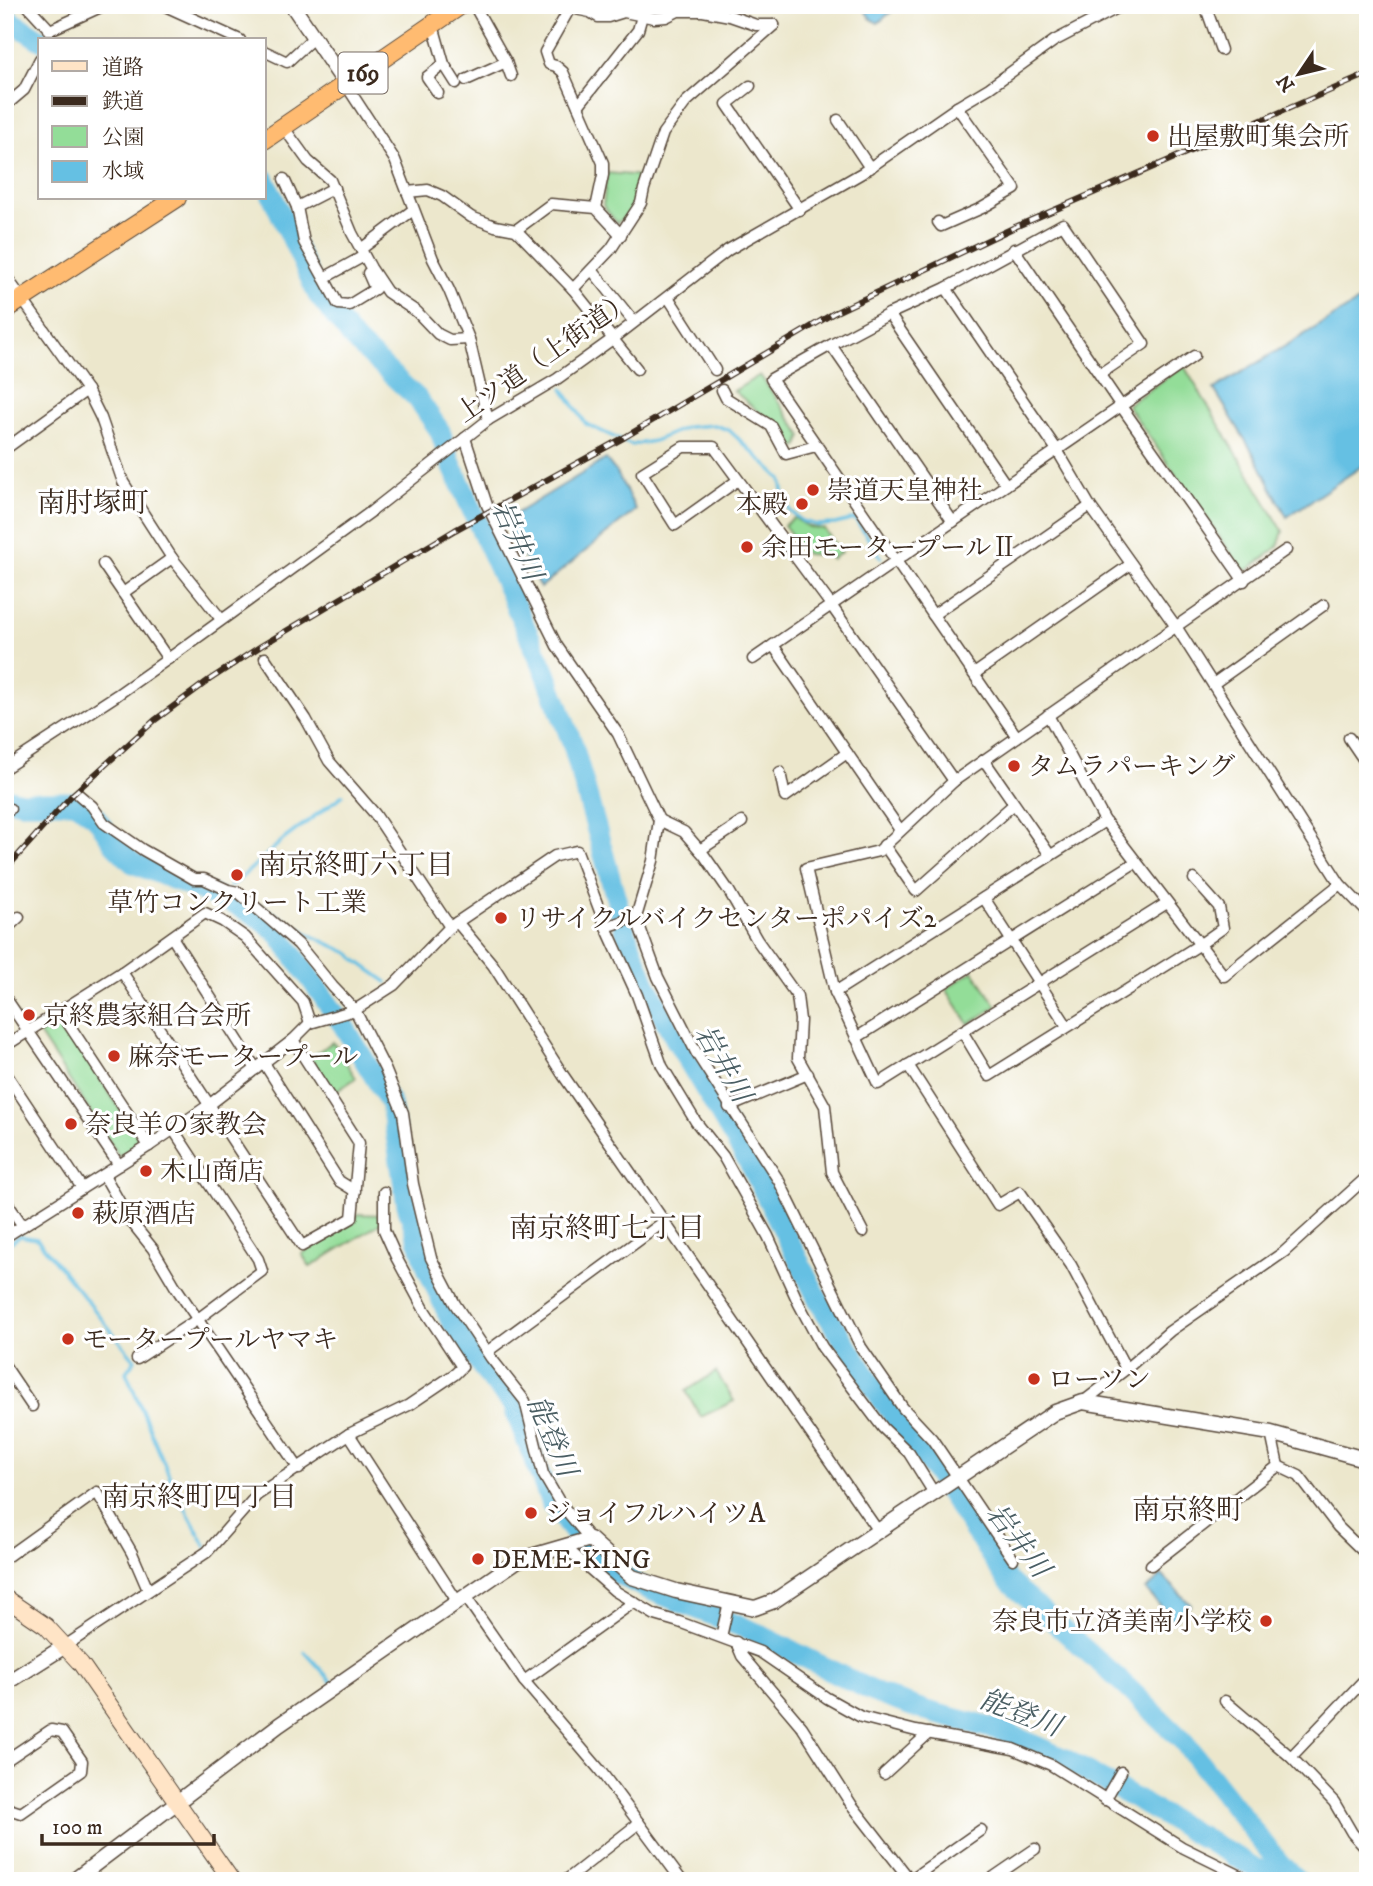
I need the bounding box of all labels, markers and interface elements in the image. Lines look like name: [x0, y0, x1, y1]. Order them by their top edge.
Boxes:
legend: [38, 38, 266, 200]
north arrow: [1264, 38, 1334, 108]
road number: 169: [338, 52, 388, 94]
text: 道路: [102, 55, 144, 81]
text: N: [1272, 70, 1300, 96]
text: 鉄道: [102, 89, 144, 115]
place label: 出屋敷町集会所: [1167, 121, 1349, 154]
text: 公園: [102, 125, 144, 151]
marker: 出屋敷町集会所: [1145, 128, 1161, 144]
text: 水域: [102, 159, 144, 185]
street label: 上ツ道（上街道）: [450, 284, 640, 430]
place label: 崇道天皇神社: [827, 475, 983, 508]
marker: 崇道天皇神社: [805, 482, 821, 498]
district label: 南肘塚町: [37, 486, 149, 521]
place label: 本殿: [736, 489, 788, 522]
water label: 岩井川: [484, 495, 551, 589]
marker: 本殿: [794, 496, 810, 512]
place label: 余田モータープールⅡ: [761, 532, 1017, 565]
marker: 余田モータープールⅡ: [739, 539, 755, 555]
place label: タムラパーキング: [1028, 751, 1235, 784]
marker: タムラパーキング: [1006, 758, 1022, 774]
district label: 南京終町六丁目: [258, 848, 454, 883]
marker: 草竹コンクリート工業: [229, 867, 245, 883]
place label: 草竹コンクリート工業: [107, 887, 367, 920]
place label: リサイクルバイクセンターポパイズ2: [515, 903, 937, 936]
marker: リサイクルバイクセンターポパイズ2: [493, 910, 509, 926]
place label: 京終農家組合会所: [43, 1000, 251, 1033]
marker: 京終農家組合会所: [21, 1007, 37, 1023]
water label: 岩井川: [687, 1019, 760, 1111]
place label: 麻奈モータープール: [128, 1041, 358, 1074]
marker: 麻奈モータープール: [106, 1048, 122, 1064]
place label: 奈良羊の家教会: [85, 1109, 267, 1142]
marker: 奈良羊の家教会: [63, 1116, 79, 1132]
place label: 木山商店: [160, 1156, 264, 1189]
marker: 木山商店: [138, 1163, 154, 1179]
place label: 萩原酒店: [92, 1198, 196, 1231]
marker: 萩原酒店: [70, 1205, 86, 1221]
district label: 南京終町七丁目: [509, 1211, 705, 1246]
place label: モータープールヤマキ: [82, 1324, 338, 1357]
marker: モータープールヤマキ: [60, 1331, 76, 1347]
place label: ローソン: [1048, 1364, 1151, 1397]
marker: ローソン: [1026, 1371, 1042, 1387]
water label: 能登川: [519, 1391, 585, 1485]
district label: 南京終町四丁目: [101, 1480, 297, 1515]
district label: 南京終町: [1132, 1493, 1244, 1528]
water label: 岩井川: [978, 1497, 1059, 1587]
place label: ジョイフルハイツA: [545, 1498, 766, 1531]
marker: ジョイフルハイツA: [523, 1505, 539, 1521]
place label: DEME-KING: [492, 1544, 650, 1577]
marker: DEME-KING: [470, 1551, 486, 1567]
place label: 奈良市立済美南小学校: [992, 1606, 1252, 1639]
marker: 奈良市立済美南小学校: [1258, 1613, 1274, 1629]
water label: 能登川: [975, 1682, 1069, 1746]
scale bar: [42, 1802, 214, 1846]
text: 100 m: [52, 1815, 103, 1841]

